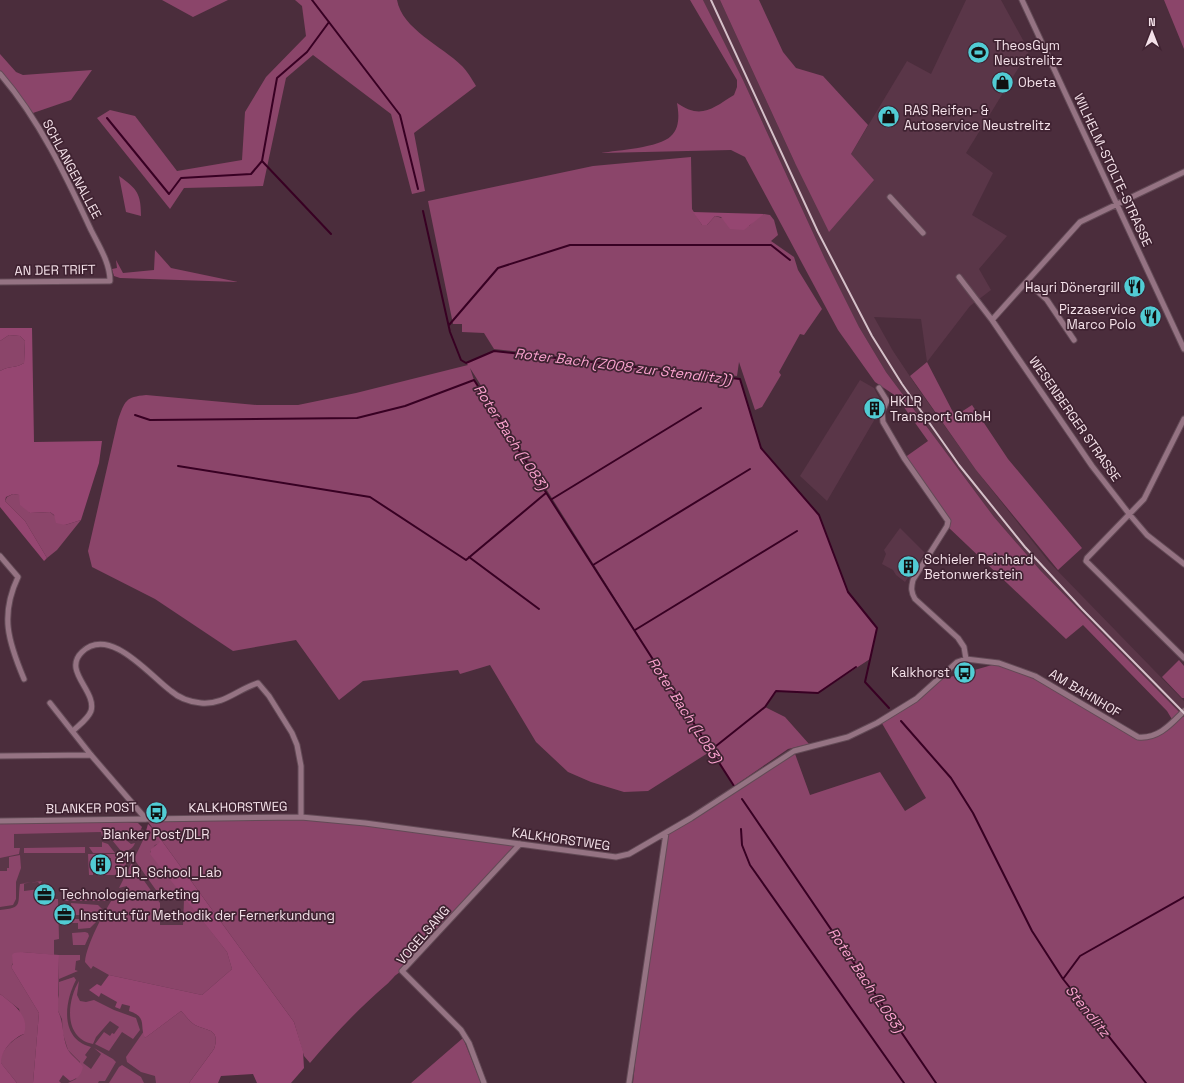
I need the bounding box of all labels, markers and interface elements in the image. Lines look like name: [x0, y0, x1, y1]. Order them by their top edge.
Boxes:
north arrow: [1132, 12, 1172, 52]
text: N: [1148, 15, 1156, 29]
place label: TheosGym Neustrelitz: [994, 37, 1063, 69]
sports icon: TheosGym Neustrelitz: [966, 39, 992, 65]
shop icon: Obeta: [989, 69, 1015, 95]
place label: Obeta: [1018, 74, 1056, 91]
street label: WILHELM-STOLTE-STRASSE: [1070, 91, 1156, 249]
place label: RAS Reifen- & Autoservice Neustrelitz: [904, 102, 1051, 134]
shop icon: RAS Reifen- & Autoservice Neustrelitz: [876, 104, 902, 130]
street label: SCHLANGENALLEE: [39, 116, 105, 222]
street label: AN DER TRIFT: [14, 261, 96, 279]
restaurant icon: Hayri Dönergrill: [1122, 274, 1148, 300]
place label: Hayri Dönergrill: [1025, 279, 1120, 296]
place label: Pizzaservice Marco Polo: [1059, 301, 1136, 333]
restaurant icon: Pizzaservice Marco Polo: [1138, 303, 1164, 329]
water label: Roter Bach (Z008 zur Stendlitz)): [514, 344, 734, 388]
street label: WESENBERGER STRASSE: [1025, 353, 1125, 485]
water label: Roter Bach (L083): [470, 381, 553, 495]
place label: HKLR Transport GmbH: [890, 393, 991, 425]
building icon: HKLR Transport GmbH: [861, 395, 887, 421]
place label: Schieler Reinhard Betonwerkstein: [924, 551, 1033, 583]
building icon: Schieler Reinhard Betonwerkstein: [896, 553, 922, 579]
water label: Roter Bach (L083): [644, 654, 727, 768]
bus stop icon: Kalkhorst: [952, 659, 978, 685]
place label: Kalkhorst: [891, 664, 950, 681]
street label: AM BAHNHOF: [1046, 665, 1124, 721]
street label: KALKHORSTWEG: [188, 798, 288, 816]
street label: BLANKER POST: [45, 799, 137, 817]
bus stop icon: Blanker Post/DLR: [143, 799, 169, 825]
street label: KALKHORSTWEG: [511, 824, 611, 854]
place label: Blanker Post/DLR: [103, 826, 209, 843]
place label: 211 DLR_School_Lab: [116, 849, 222, 881]
building icon: 211 DLR_School_Lab: [88, 851, 114, 877]
office icon: Technologiemarketing: [32, 881, 58, 907]
place label: Technologiemarketing: [60, 886, 199, 903]
office icon: Institut für Methodik der Fernerkundung: [52, 902, 78, 928]
street label: VOGELSANG: [393, 902, 453, 968]
place label: Institut für Methodik der Fernerkundung: [80, 907, 335, 924]
water label: Roter Bach (L083): [824, 924, 909, 1037]
water label: Stendlitz: [1062, 982, 1115, 1042]

